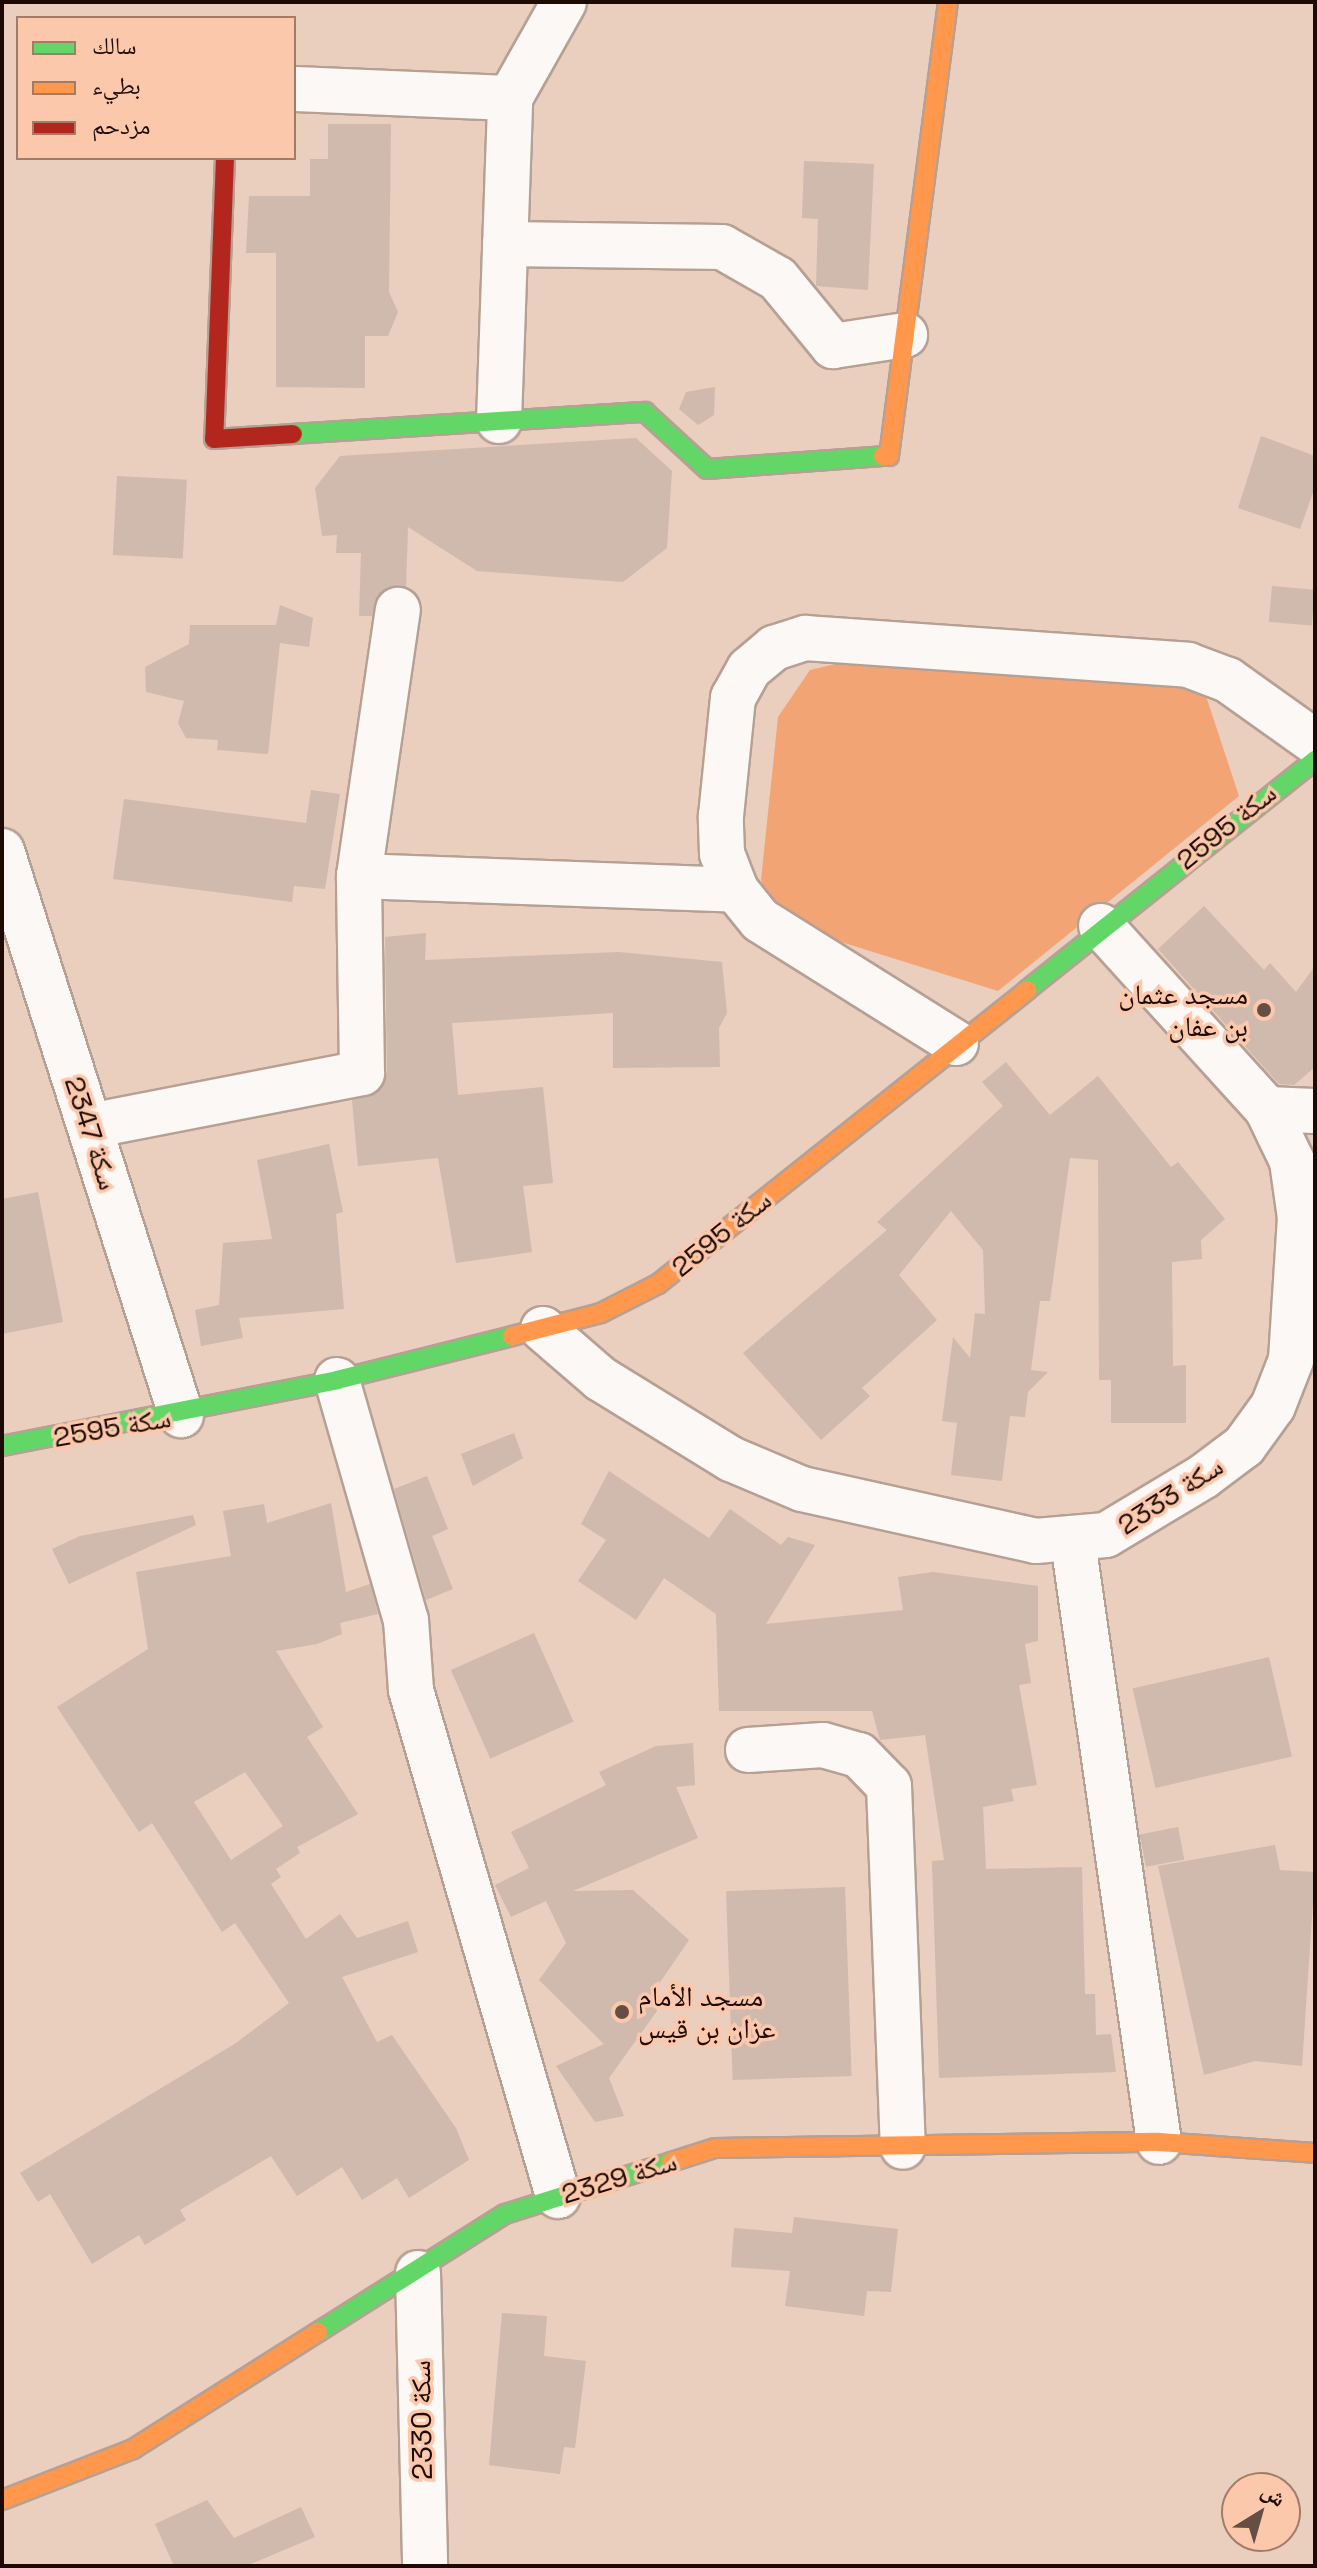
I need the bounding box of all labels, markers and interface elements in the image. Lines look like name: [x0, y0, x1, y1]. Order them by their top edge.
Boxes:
legend: [16, 16, 296, 160]
text: سالك: [92, 30, 137, 61]
text: بطيء: [92, 70, 141, 101]
text: مزدحم: [92, 110, 151, 141]
street label: سكة 2595: [1169, 776, 1283, 876]
place label: مسجد عثمان بن عفان: [1118, 977, 1248, 1043]
marker: مسجد عثمان بن عفان: [1255, 1001, 1273, 1019]
street label: سكة 2347: [58, 1072, 126, 1194]
street label: سكة 2595: [664, 1183, 778, 1283]
street label: سكة 2595: [51, 1400, 173, 1454]
street label: سكة 2333: [1111, 1449, 1229, 1541]
place label: مسجد الأمام عزان بن قيس: [638, 1979, 775, 2045]
marker: مسجد الأمام عزان بن قيس: [613, 2003, 631, 2021]
street label: سكة 2329: [557, 2144, 681, 2210]
street label: سكة 2330: [403, 2360, 439, 2480]
north arrow: [1221, 2472, 1301, 2552]
text: ش: [1256, 2476, 1292, 2513]

